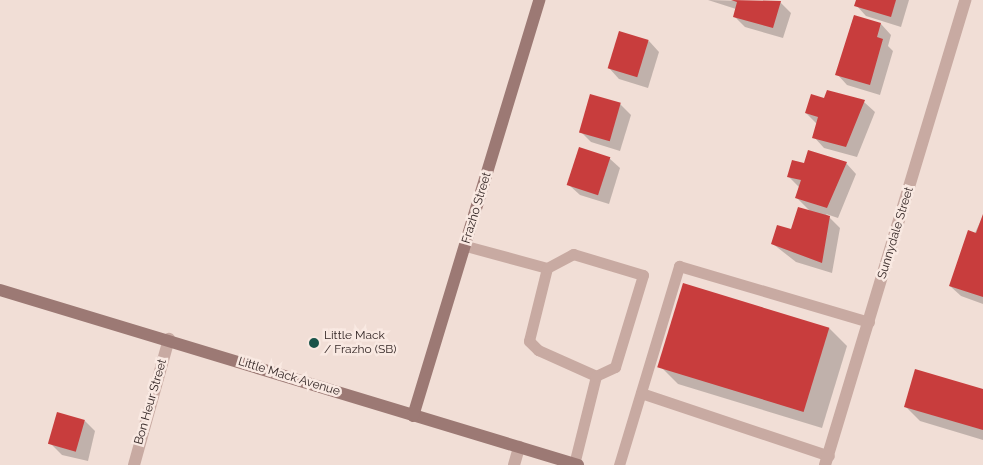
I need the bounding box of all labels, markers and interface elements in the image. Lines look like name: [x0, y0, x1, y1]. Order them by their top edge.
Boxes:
street label: Frazho Street: [459, 171, 495, 245]
street label: Sunnydale Street: [875, 185, 917, 281]
place label: Little Mack / Frazho (SB): [324, 329, 396, 357]
marker: Little Mack / Frazho (SB): [308, 337, 320, 349]
street label: Little Mack Avenue: [236, 355, 342, 399]
street label: Bon Heur Street: [132, 357, 170, 447]

